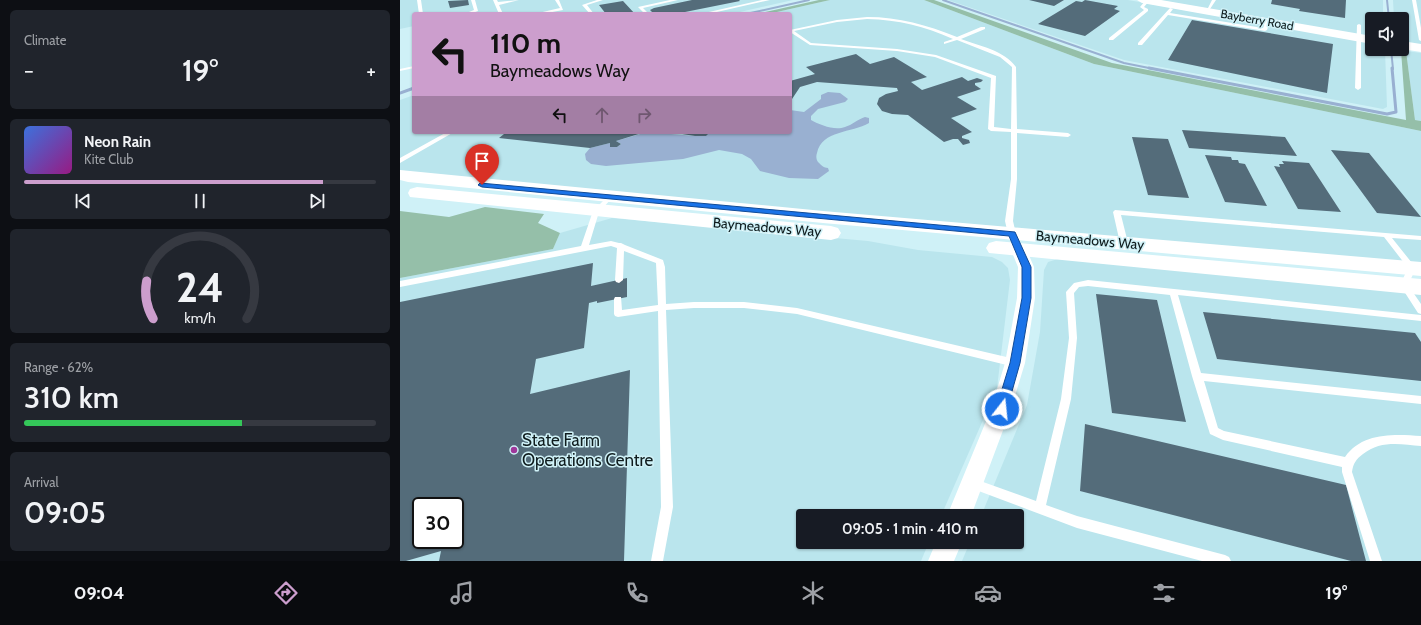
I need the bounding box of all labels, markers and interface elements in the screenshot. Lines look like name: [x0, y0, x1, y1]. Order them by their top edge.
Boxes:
street label: Bayberry Road: [1219, 6, 1295, 33]
map controls: [1365, 12, 1409, 56]
button: sound: [1365, 12, 1409, 56]
text: 110 m: [490, 26, 561, 60]
icon: left: [424, 28, 476, 80]
text: Climate: [24, 32, 66, 48]
text: 19°: [182, 52, 218, 89]
text: −: [24, 57, 34, 84]
text: +: [366, 57, 376, 84]
text: Baymeadows Way: [490, 60, 630, 82]
icon: left: [549, 104, 571, 126]
icon: ahead: [591, 104, 613, 126]
icon: right: [633, 104, 655, 126]
text: Neon Rain: [84, 133, 151, 151]
pin: [465, 144, 499, 185]
icon: arrive: [471, 150, 493, 172]
text: Kite Club: [84, 151, 133, 167]
icon: previous: [72, 190, 94, 212]
icon: pause: [189, 190, 211, 212]
icon: next: [306, 190, 328, 212]
street label: Baymeadows Way: [712, 213, 822, 241]
street label: Baymeadows Way: [1035, 226, 1145, 254]
text: 24: [176, 261, 224, 311]
text: km/h: [184, 308, 216, 326]
text: Range · 62%: [24, 359, 93, 375]
text: 310 km: [24, 379, 119, 416]
position arrow: [981, 388, 1023, 430]
place label: State Farm Operations Centre: [522, 430, 654, 470]
marker: State Farm Operations Centre: [509, 445, 519, 455]
text: Arrival: [24, 474, 59, 490]
text: 09:05: [24, 494, 106, 531]
speed limit sign: 30: [412, 497, 464, 549]
text: 09:05 · 1 min · 410 m: [842, 520, 978, 538]
icon: directions: [272, 579, 300, 607]
icon: music: [448, 579, 476, 607]
icon: phone: [623, 579, 651, 607]
icon: climate: [799, 579, 827, 607]
icon: car: [974, 579, 1002, 607]
icon: filters: [1150, 579, 1178, 607]
text: 09:04: [74, 582, 124, 604]
text: 19°: [1325, 582, 1347, 604]

